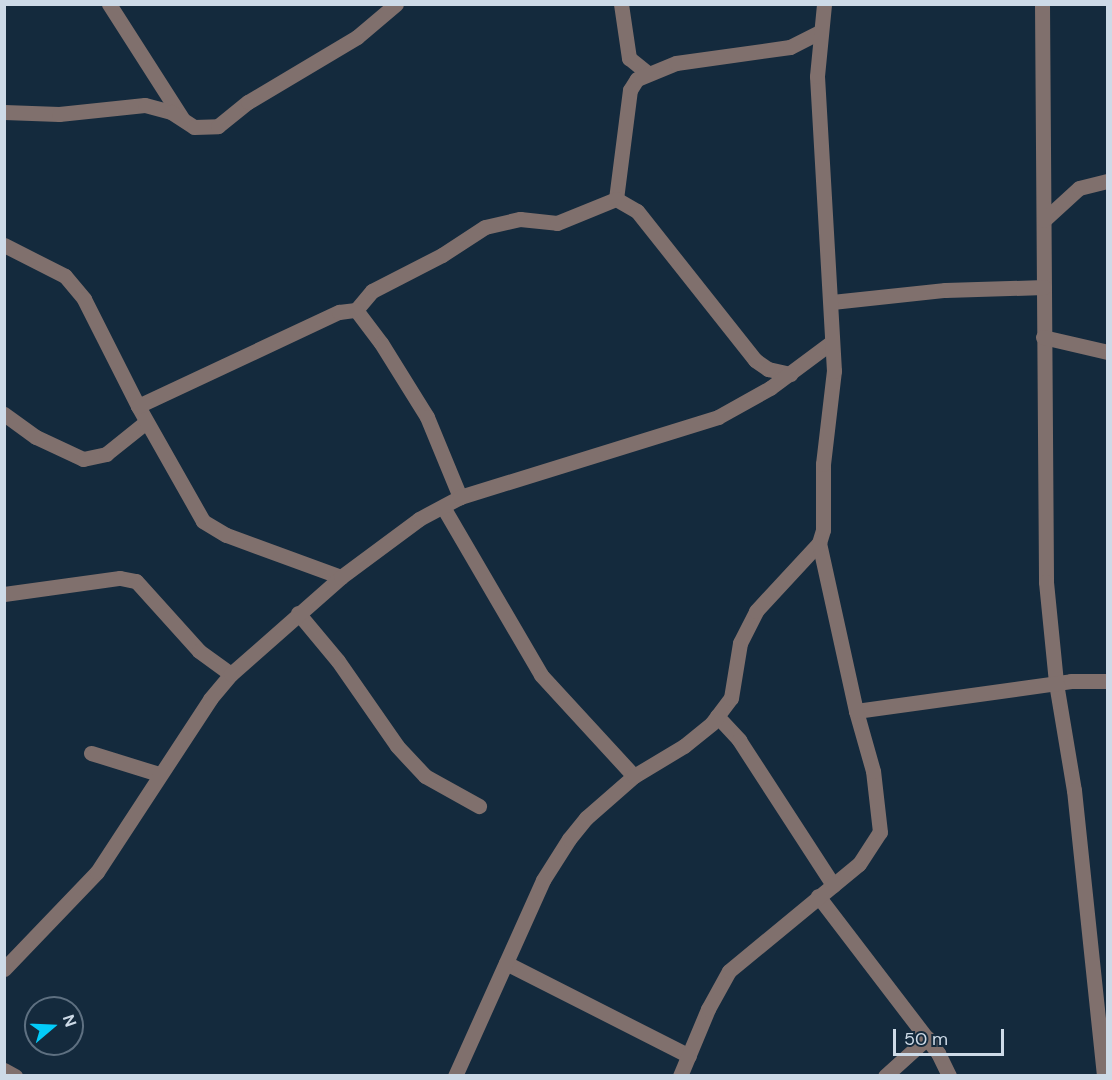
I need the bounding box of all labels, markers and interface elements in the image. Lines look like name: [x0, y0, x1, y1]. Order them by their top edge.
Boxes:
north arrow: [24, 996, 84, 1056]
text: N: [58, 1012, 81, 1030]
scale bar: [896, 1017, 1007, 1055]
text: 50 m: [904, 1027, 948, 1051]

